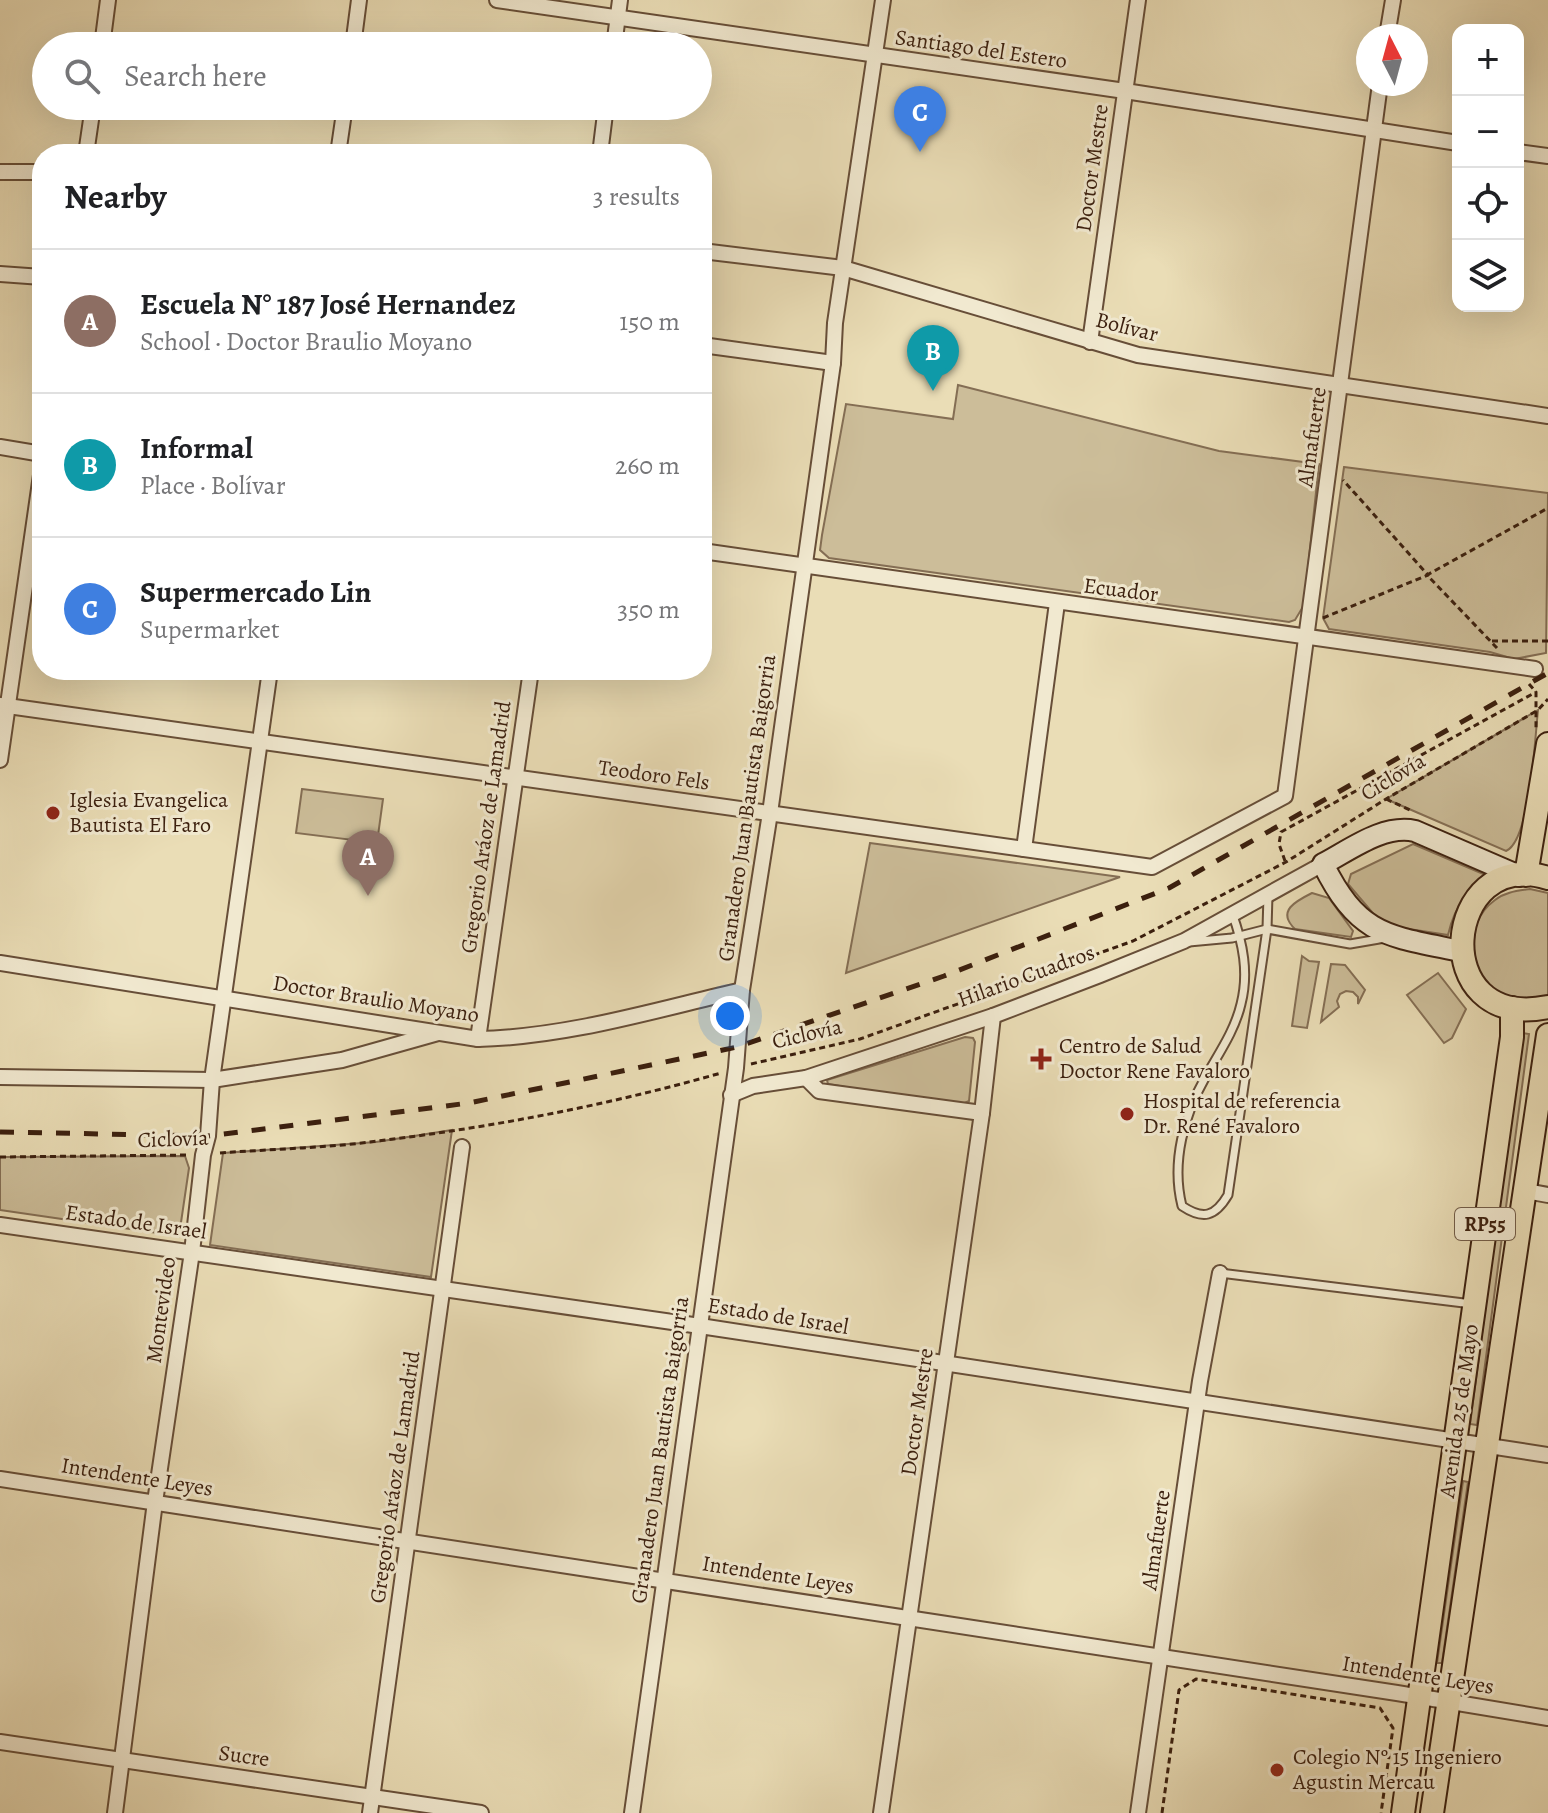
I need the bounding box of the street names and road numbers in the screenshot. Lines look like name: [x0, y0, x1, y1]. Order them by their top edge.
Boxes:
street label: Santiago del Estero: [893, 22, 1069, 76]
street label: Doctor Mestre: [1068, 102, 1116, 234]
street label: Bolívar: [1093, 305, 1161, 349]
street label: Almafuerte: [1290, 385, 1334, 490]
street label: Ecuador: [1082, 571, 1160, 609]
street label: Granadero Juan Bautista Baigorria: [711, 652, 784, 963]
street label: Gregorio Aráoz de Lamadrid: [453, 699, 519, 955]
street label: Ciclovía: [1355, 745, 1432, 808]
street label: Teodoro Fels: [596, 752, 712, 798]
street label: Hilario Cuadros: [953, 937, 1099, 1015]
street label: Doctor Braulio Moyano: [271, 968, 481, 1030]
street label: Ciclovía: [769, 1011, 846, 1057]
street label: Ciclovía: [137, 1123, 210, 1155]
street label: Estado de Israel: [63, 1197, 209, 1247]
road number: RP55: [1455, 1208, 1515, 1240]
street label: Montevideo: [139, 1255, 183, 1365]
street label: Estado de Israel: [705, 1290, 851, 1342]
street label: Granadero Juan Bautista Baigorria: [624, 1294, 697, 1605]
street label: Avenida 25 de Mayo: [1432, 1322, 1486, 1501]
street label: Doctor Mestre: [893, 1346, 941, 1478]
street label: Gregorio Aráoz de Lamadrid: [362, 1349, 428, 1605]
street label: Intendente Leyes: [59, 1450, 215, 1504]
street label: Almafuerte: [1134, 1488, 1178, 1593]
street label: Intendente Leyes: [700, 1548, 856, 1602]
street label: Intendente Leyes: [1340, 1648, 1496, 1702]
street label: Sucre: [217, 1738, 271, 1774]

